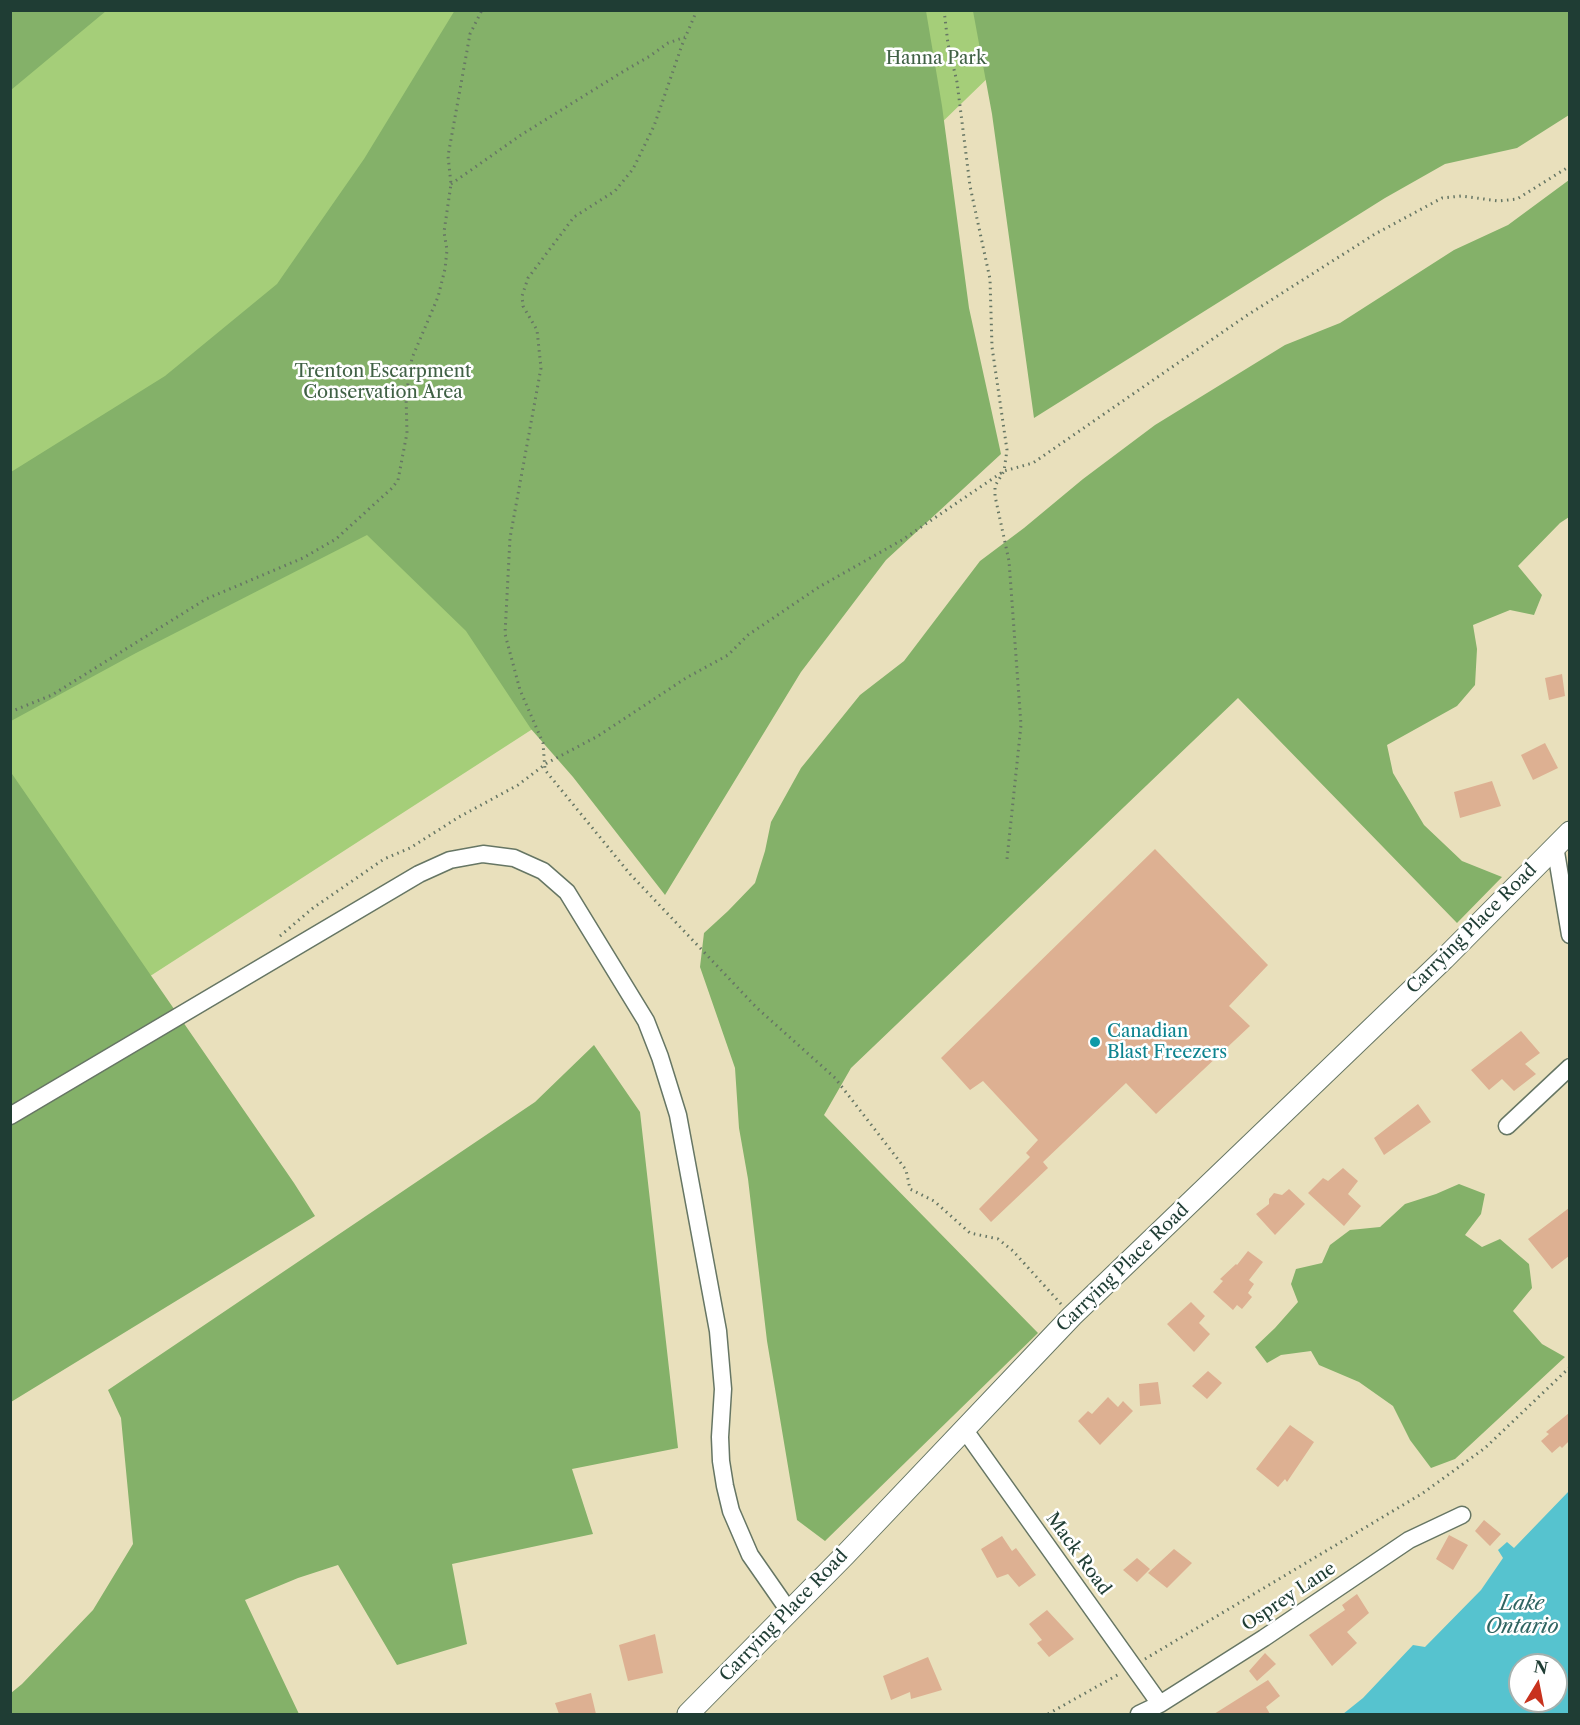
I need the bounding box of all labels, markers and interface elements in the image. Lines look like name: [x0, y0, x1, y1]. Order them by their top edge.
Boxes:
park label: Hanna Park: [886, 48, 986, 70]
park label: Trenton Escarpment Conservation Area: [295, 361, 471, 404]
street label: Carrying Place Road: [1402, 859, 1542, 999]
place label: Canadian Blast Freezers: [1107, 1021, 1227, 1064]
marker: Canadian Blast Freezers: [1088, 1035, 1102, 1049]
street label: Carrying Place Road: [1052, 1199, 1194, 1337]
street label: Mack Road: [1041, 1509, 1115, 1599]
street label: Carrying Place Road: [715, 1545, 853, 1687]
street label: Osprey Lane: [1238, 1558, 1340, 1636]
water label: Lake Ontario: [1486, 1592, 1558, 1639]
north arrow: [1508, 1653, 1568, 1713]
text: N: [1532, 1656, 1549, 1678]

